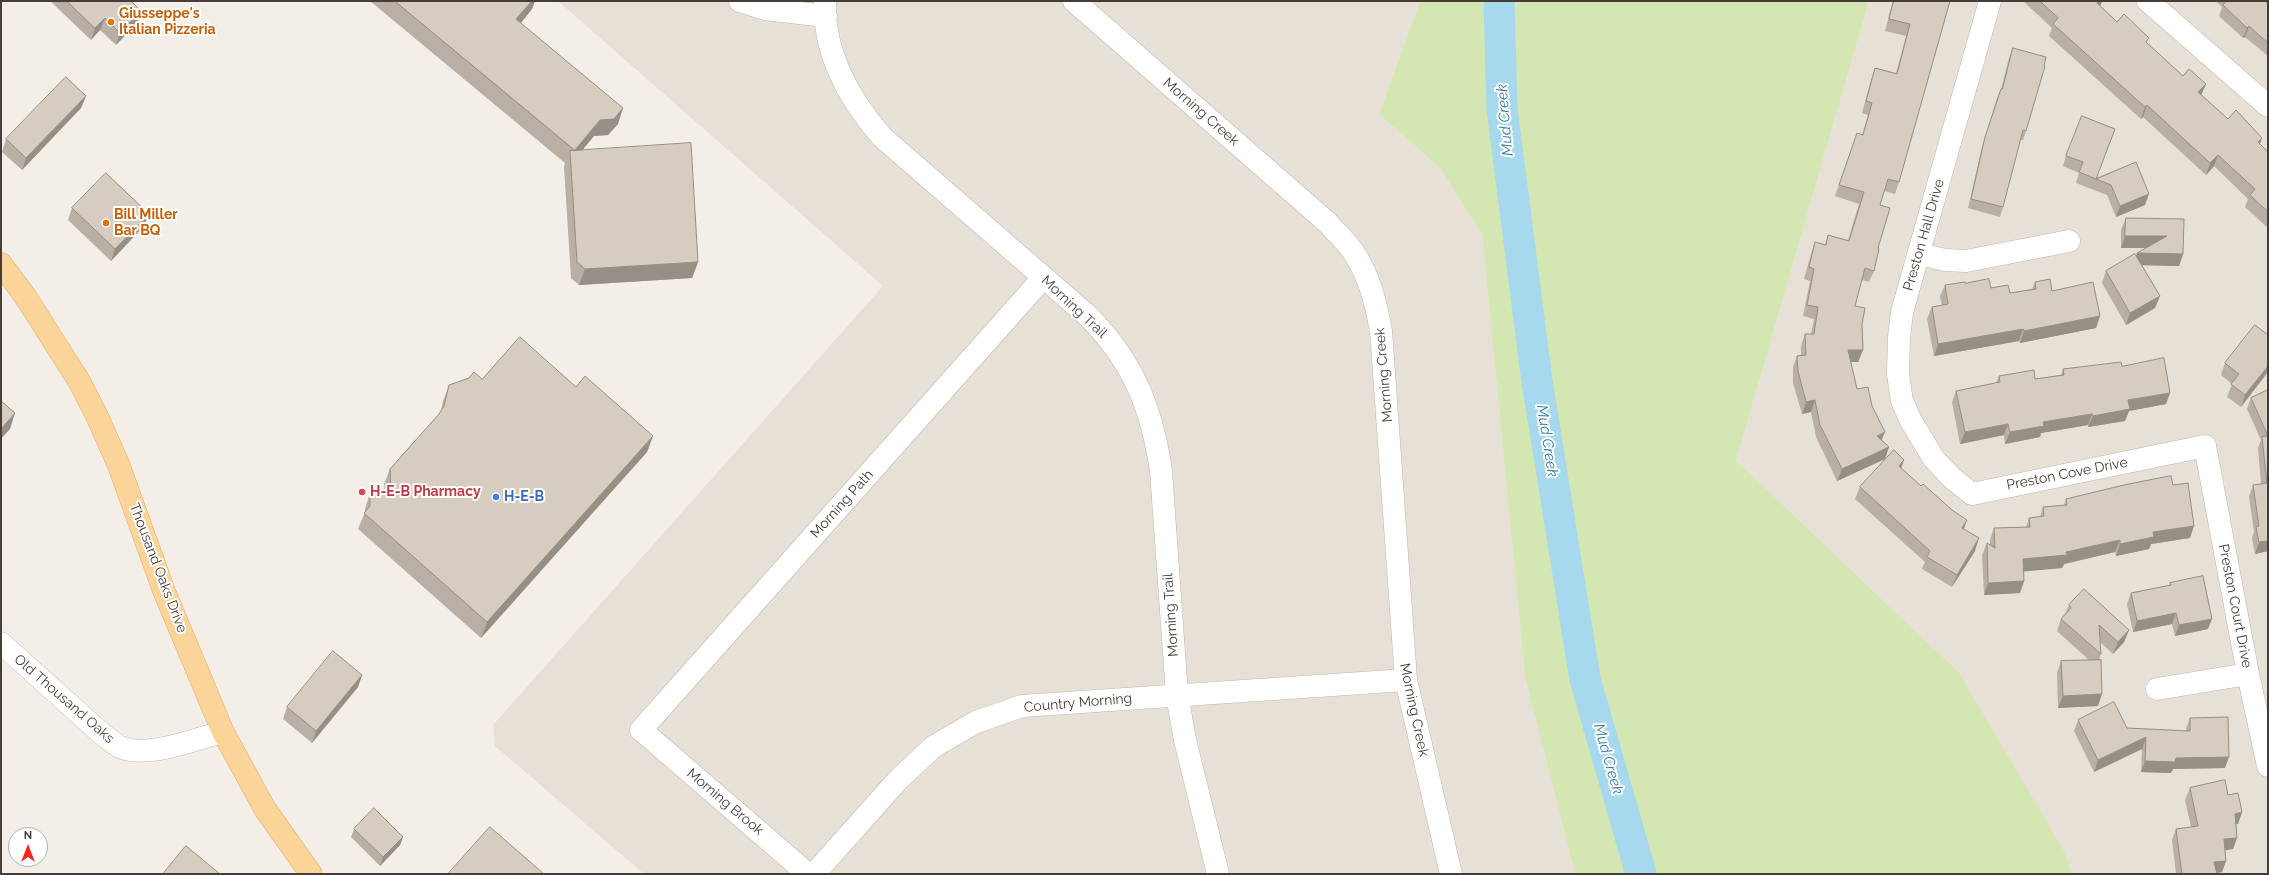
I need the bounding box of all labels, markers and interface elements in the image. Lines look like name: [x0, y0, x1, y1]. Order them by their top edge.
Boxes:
place label: Giusseppe's Italian Pizzeria: [119, 6, 216, 38]
marker: Giusseppe's Italian Pizzeria: [106, 17, 116, 27]
street label: Morning Creek: [1160, 74, 1242, 150]
water label: Mud Creek: [1493, 83, 1517, 157]
street label: Preston Hall Drive: [1900, 177, 1948, 293]
place label: Bill Miller Bar BQ: [114, 207, 178, 240]
marker: Bill Miller Bar BQ: [101, 218, 111, 228]
street label: Morning Trail: [1038, 272, 1110, 342]
street label: Morning Creek: [1371, 327, 1397, 423]
water label: Mud Creek: [1532, 404, 1562, 478]
street label: Preston Cove Drive: [2005, 454, 2129, 494]
street label: Morning Path: [807, 466, 877, 542]
place label: H-E-B Pharmacy: [370, 484, 481, 500]
marker: H-E-B Pharmacy: [357, 487, 367, 497]
place label: H-E-B: [504, 489, 544, 505]
marker: H-E-B: [491, 492, 501, 502]
street label: Thousand Oaks Drive: [126, 501, 190, 635]
street label: Preston Court Drive: [2215, 543, 2255, 669]
street label: Morning Trail: [1160, 573, 1182, 657]
street label: Old Thousand Oaks: [11, 651, 117, 747]
street label: Morning Creek: [1396, 662, 1432, 758]
street label: Country Morning: [1023, 690, 1133, 716]
water label: Mud Creek: [1589, 722, 1627, 796]
street label: Morning Brook: [683, 765, 767, 839]
north arrow: [8, 827, 48, 867]
text: N: [24, 829, 32, 842]

